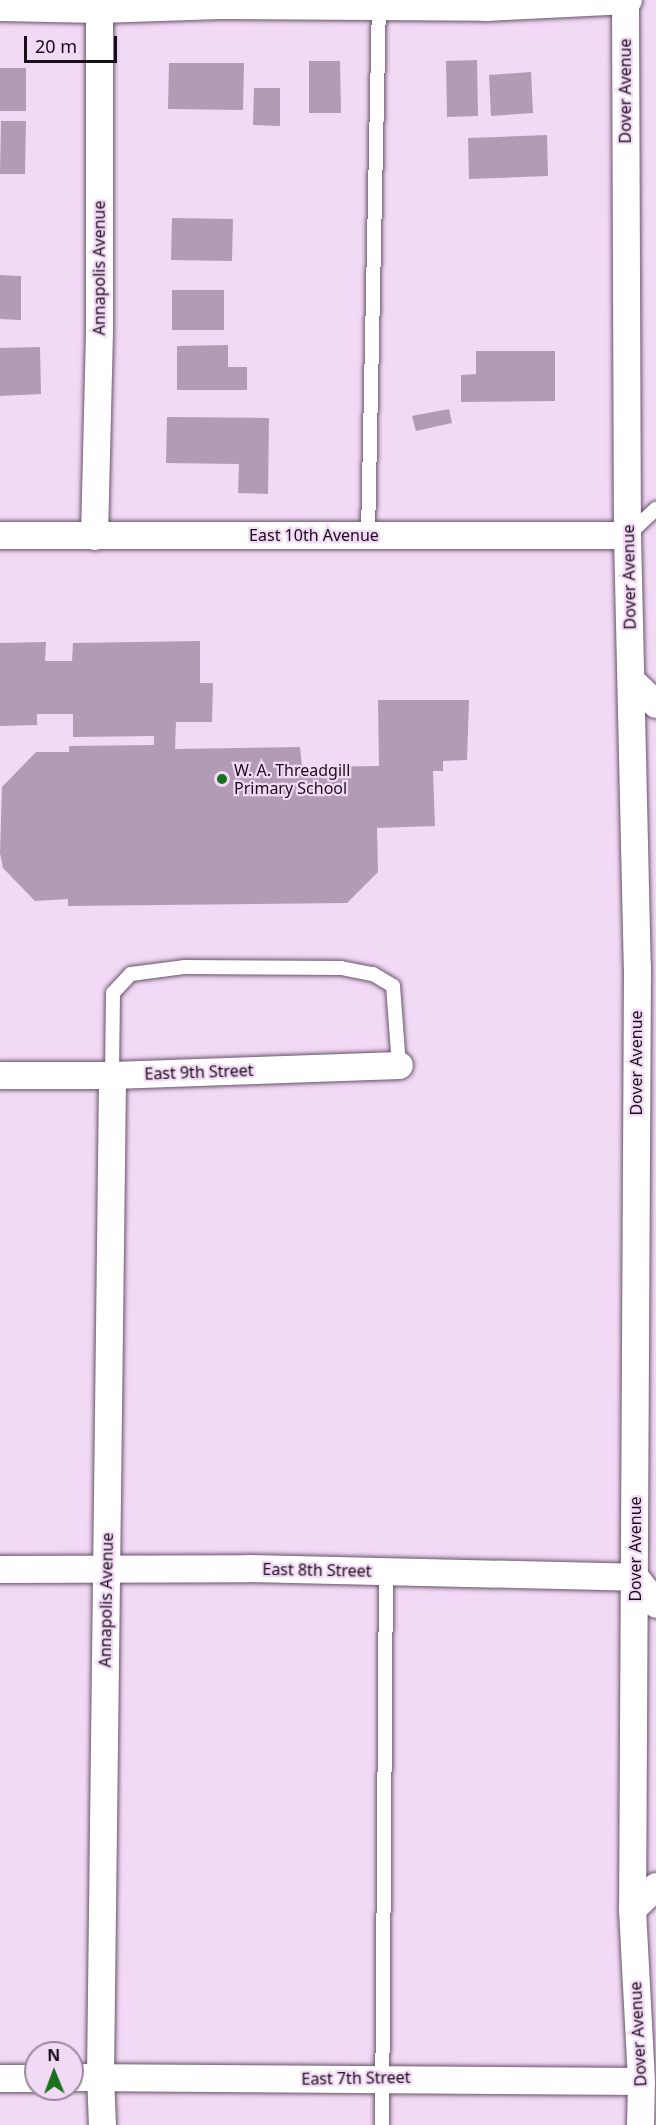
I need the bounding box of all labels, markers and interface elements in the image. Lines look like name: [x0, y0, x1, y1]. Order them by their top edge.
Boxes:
scale bar: [27, 24, 120, 62]
text: 20 m: [35, 34, 77, 58]
street label: Dover Avenue: [615, 38, 635, 144]
street label: Annapolis Avenue: [89, 201, 109, 335]
street label: Dover Avenue: [618, 524, 640, 630]
street label: East 10th Avenue: [249, 525, 379, 545]
place label: W. A. Threadgill Primary School: [234, 760, 350, 798]
marker: W. A. Threadgill Primary School: [215, 772, 229, 786]
street label: Dover Avenue: [626, 1010, 646, 1116]
street label: East 9th Street: [144, 1061, 254, 1083]
street label: Dover Avenue: [625, 1496, 645, 1602]
street label: Annapolis Avenue: [95, 1532, 117, 1668]
street label: East 8th Street: [262, 1559, 372, 1581]
street label: Dover Avenue: [626, 1981, 650, 2087]
north arrow: [24, 2041, 84, 2101]
text: N: [47, 2044, 60, 2066]
street label: East 7th Street: [301, 2067, 411, 2089]

